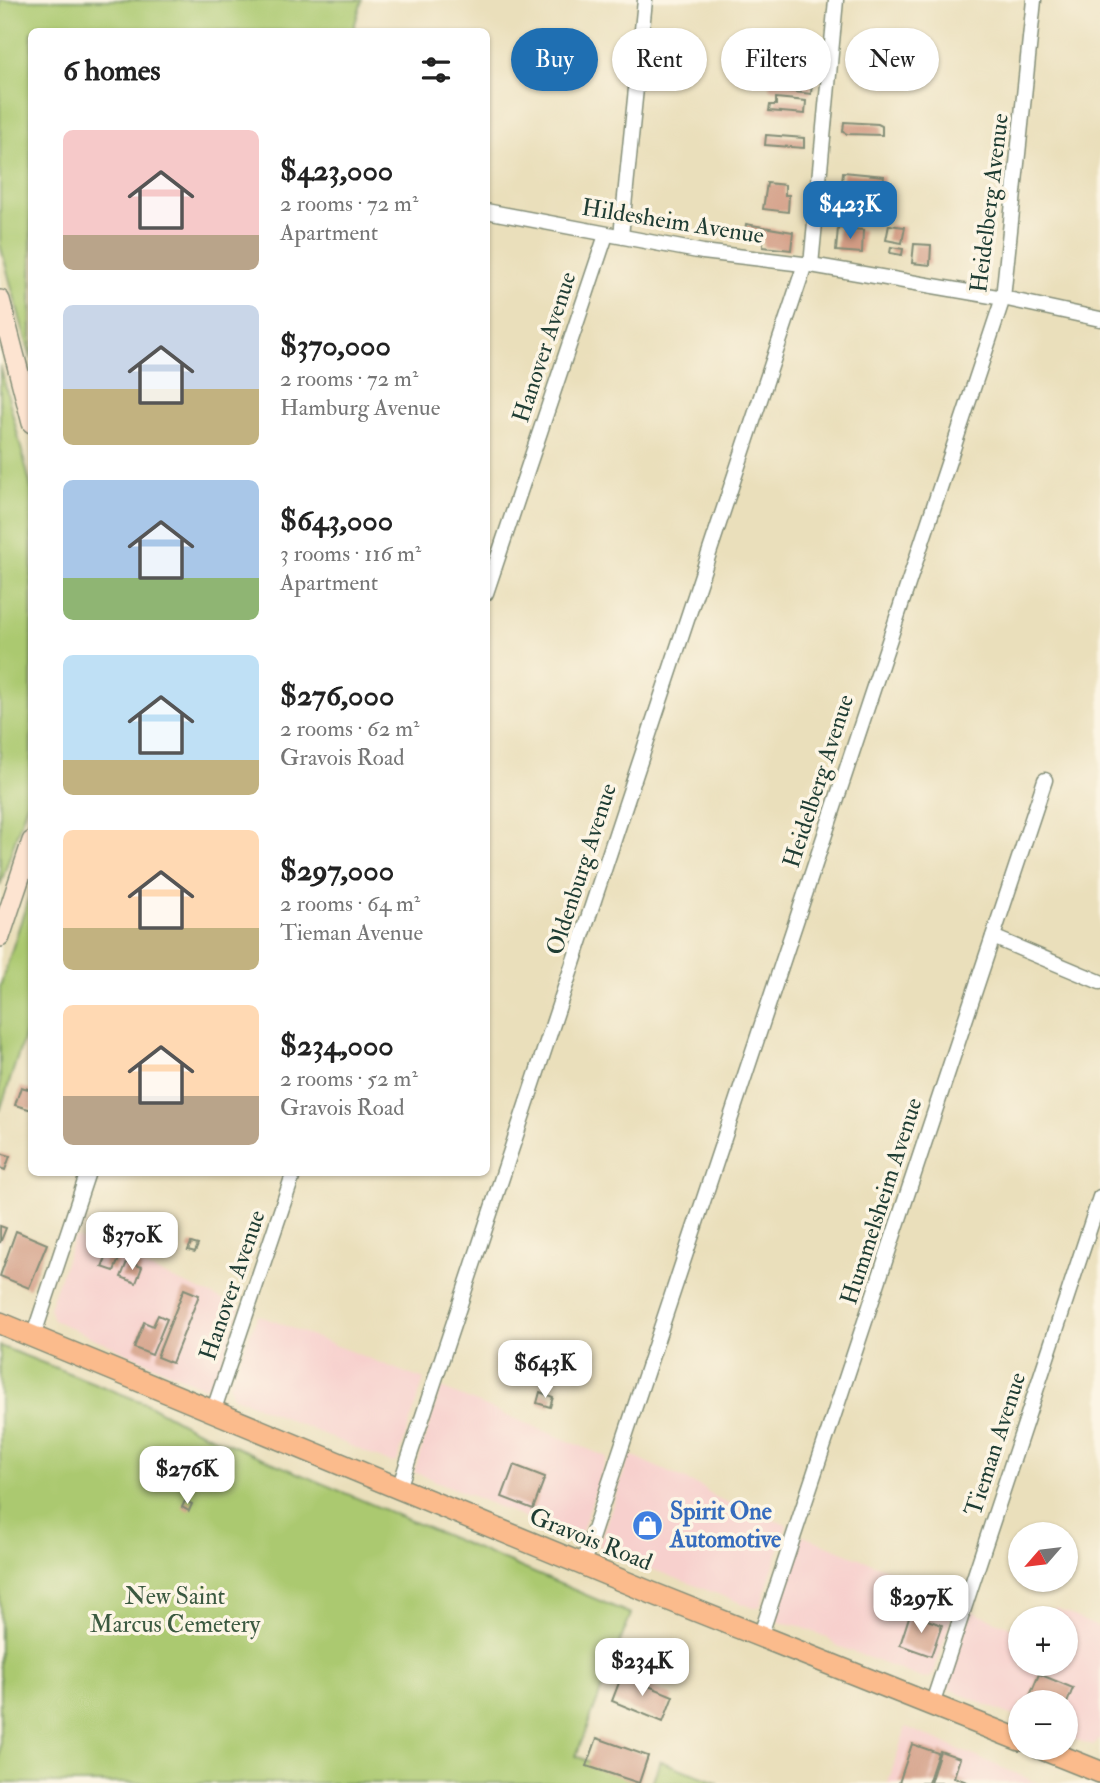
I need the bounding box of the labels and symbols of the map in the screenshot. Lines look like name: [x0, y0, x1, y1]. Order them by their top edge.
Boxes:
street label: Heidelberg Avenue: [963, 112, 1016, 295]
pin: $423K: [801, 182, 899, 241]
street label: Hildesheim Avenue: [579, 192, 766, 251]
street label: Hanover Avenue: [506, 268, 583, 427]
street label: Heidelberg Avenue: [776, 690, 861, 872]
street label: Oldenburg Avenue: [539, 779, 624, 959]
street label: Hummelsheim Avenue: [833, 1094, 930, 1308]
street label: Hanover Avenue: [192, 1206, 273, 1364]
pin: $370K: [83, 1212, 181, 1272]
pin: $643K: [496, 1340, 594, 1400]
street label: Tieman Avenue: [958, 1368, 1033, 1520]
pin: $276K: [138, 1446, 236, 1506]
place label: Spirit One Automotive: [669, 1496, 781, 1555]
street label: Gravois Road: [525, 1501, 657, 1578]
shop icon: Spirit One Automotive: [630, 1508, 664, 1542]
north arrow: [1008, 1522, 1078, 1592]
pin: $297K: [872, 1576, 970, 1635]
park label: New Saint Marcus Cemetery: [90, 1581, 261, 1640]
pin: $234K: [593, 1638, 691, 1698]

